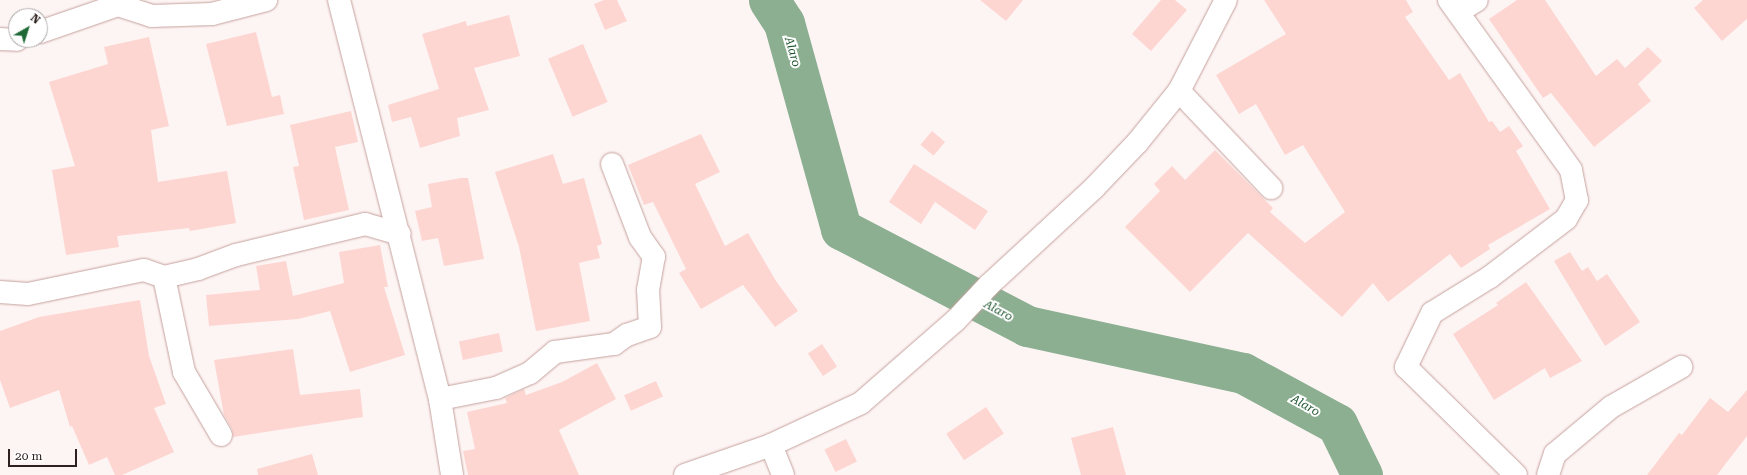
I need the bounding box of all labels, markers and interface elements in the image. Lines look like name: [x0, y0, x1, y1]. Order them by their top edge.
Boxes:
north arrow: [8, 8, 48, 48]
text: N: [28, 11, 43, 27]
water label: Alaro: [781, 35, 803, 69]
water label: Alaro: [981, 297, 1015, 325]
water label: Alaro: [1288, 392, 1322, 420]
scale bar: [10, 441, 79, 467]
text: 20 m: [15, 449, 42, 463]

